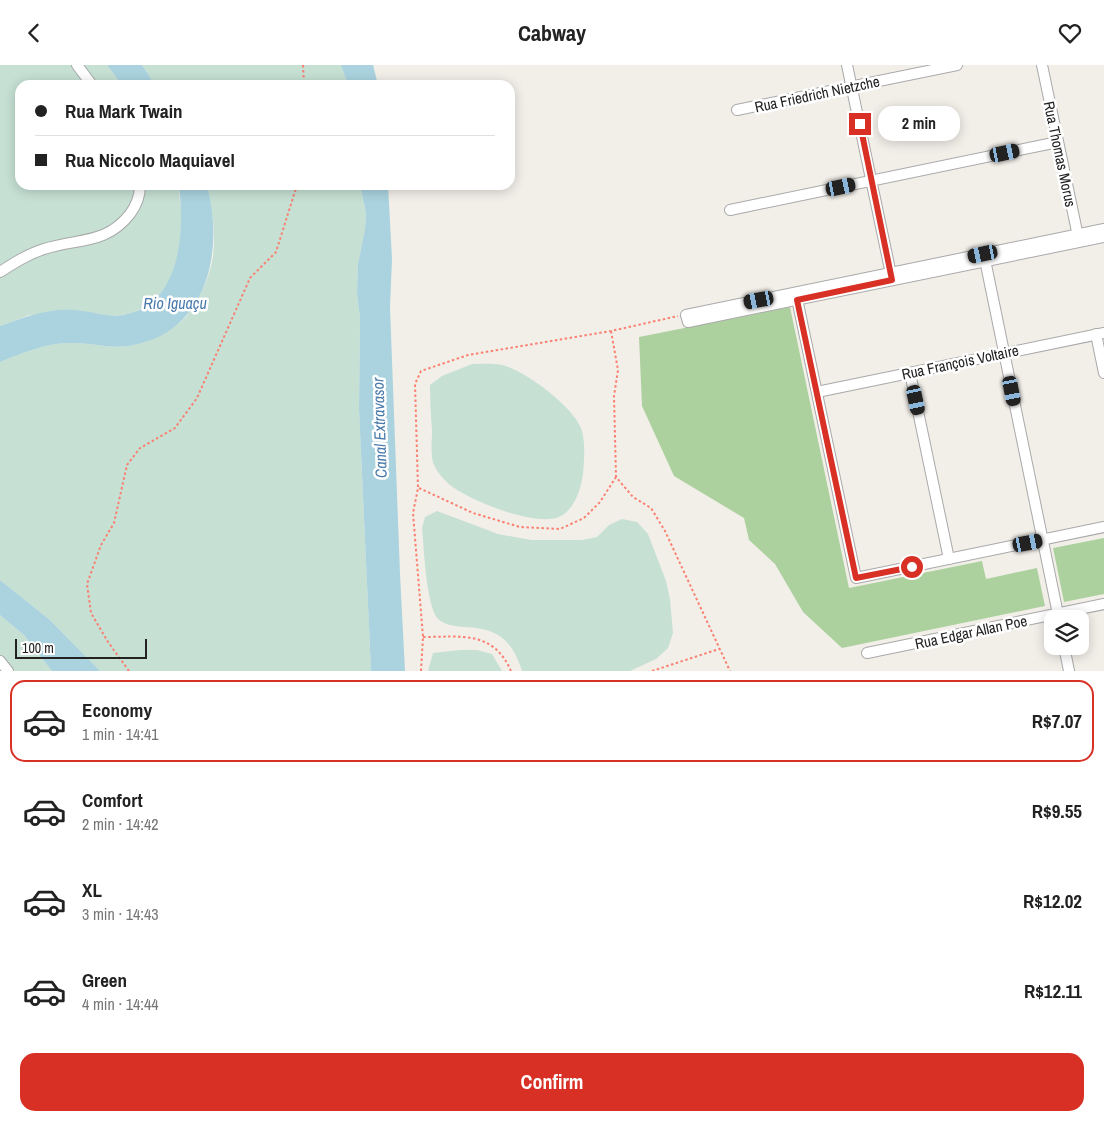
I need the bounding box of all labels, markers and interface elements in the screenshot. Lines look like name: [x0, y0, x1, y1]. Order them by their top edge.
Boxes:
text: Cabway: [518, 18, 586, 48]
icon: back: [20, 19, 48, 47]
icon: heart: [1056, 19, 1084, 47]
street label: Rua Friedrich Nietzche: [753, 70, 882, 117]
text: Rua Mark Twain: [65, 98, 182, 124]
street label: Rua Thomas Morus: [1039, 99, 1081, 209]
callout: 2 min: [878, 107, 960, 141]
text: 2 min: [902, 112, 936, 134]
route end: [849, 113, 871, 135]
car: [988, 143, 1021, 163]
text: Rua Niccolo Maquiavel: [65, 147, 235, 173]
car: [824, 177, 857, 197]
car: [966, 244, 999, 264]
car: [742, 290, 775, 310]
water label: Rio Iguaçu: [143, 292, 207, 314]
street label: Rua François Voltaire: [900, 339, 1021, 385]
car: [1001, 375, 1022, 407]
water label: Canal Extravasor: [366, 377, 392, 479]
car: [905, 384, 926, 416]
car: [1011, 533, 1044, 553]
route start: [901, 556, 923, 578]
street label: Rua Edgar Allan Poe: [913, 610, 1029, 654]
map controls: [1044, 610, 1089, 655]
button: layers: [1044, 610, 1089, 655]
scale bar: [15, 636, 148, 659]
text: 100 m: [22, 639, 54, 657]
text: Economy: [82, 697, 152, 723]
icon: car: [22, 699, 67, 744]
text: R$7.07: [1032, 708, 1082, 734]
text: 1 min · 14:41: [82, 723, 159, 745]
text: Comfort: [82, 787, 143, 813]
icon: car: [22, 789, 67, 834]
text: R$9.55: [1032, 798, 1082, 824]
text: 2 min · 14:42: [82, 813, 159, 835]
text: XL: [82, 877, 102, 903]
icon: car: [22, 879, 67, 924]
text: R$12.02: [1023, 888, 1082, 914]
text: 3 min · 14:43: [82, 903, 159, 925]
text: Green: [82, 967, 127, 993]
icon: car: [22, 969, 67, 1014]
text: R$12.11: [1024, 978, 1082, 1004]
text: 4 min · 14:44: [82, 993, 159, 1015]
button: Confirm: [20, 1053, 1084, 1111]

